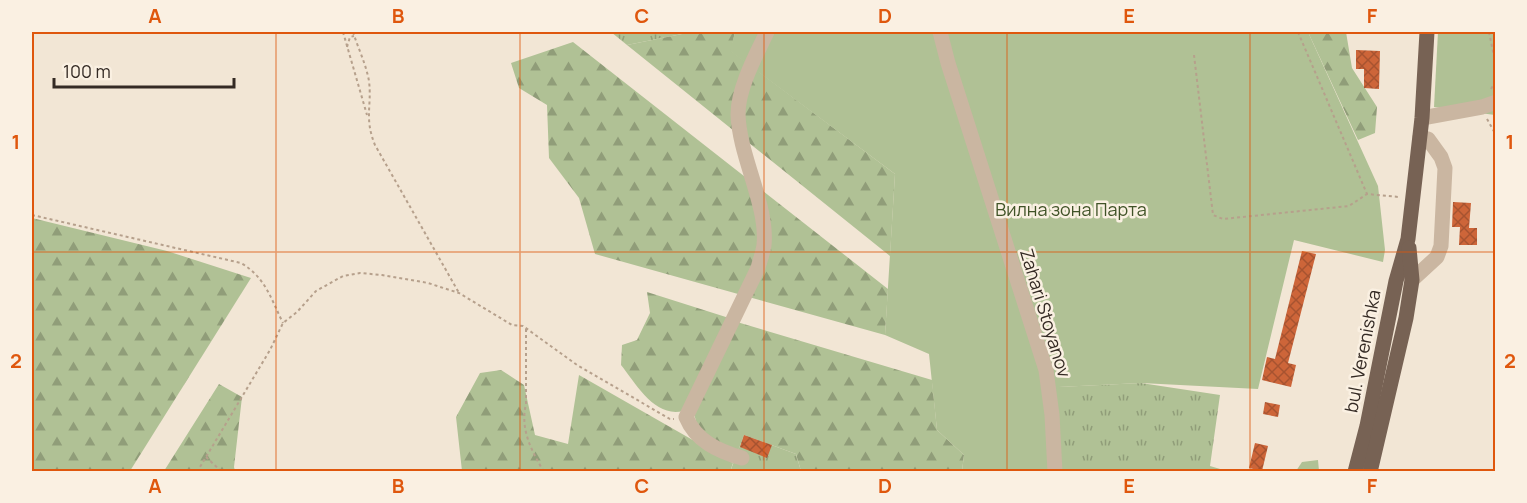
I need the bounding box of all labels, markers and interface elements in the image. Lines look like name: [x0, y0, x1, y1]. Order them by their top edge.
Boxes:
text: A: [148, 2, 162, 29]
text: B: [392, 2, 405, 29]
text: C: [635, 2, 649, 29]
text: D: [878, 2, 892, 29]
text: E: [1123, 2, 1135, 29]
text: F: [1367, 2, 1378, 29]
scale bar: [54, 51, 234, 89]
text: 100 m: [63, 59, 111, 83]
text: 1: [12, 128, 20, 155]
text: 1: [1506, 128, 1514, 155]
park label: Вилна зона Парта: [995, 197, 1147, 221]
street label: Zahari Stoyanov: [1015, 246, 1077, 380]
street label: bul. Verenishka: [1338, 288, 1386, 414]
text: 2: [10, 347, 22, 374]
text: 2: [1504, 347, 1516, 374]
text: A: [148, 472, 162, 499]
text: B: [392, 472, 405, 499]
text: C: [635, 472, 649, 499]
text: D: [878, 472, 892, 499]
text: E: [1123, 472, 1135, 499]
text: F: [1367, 472, 1378, 499]

